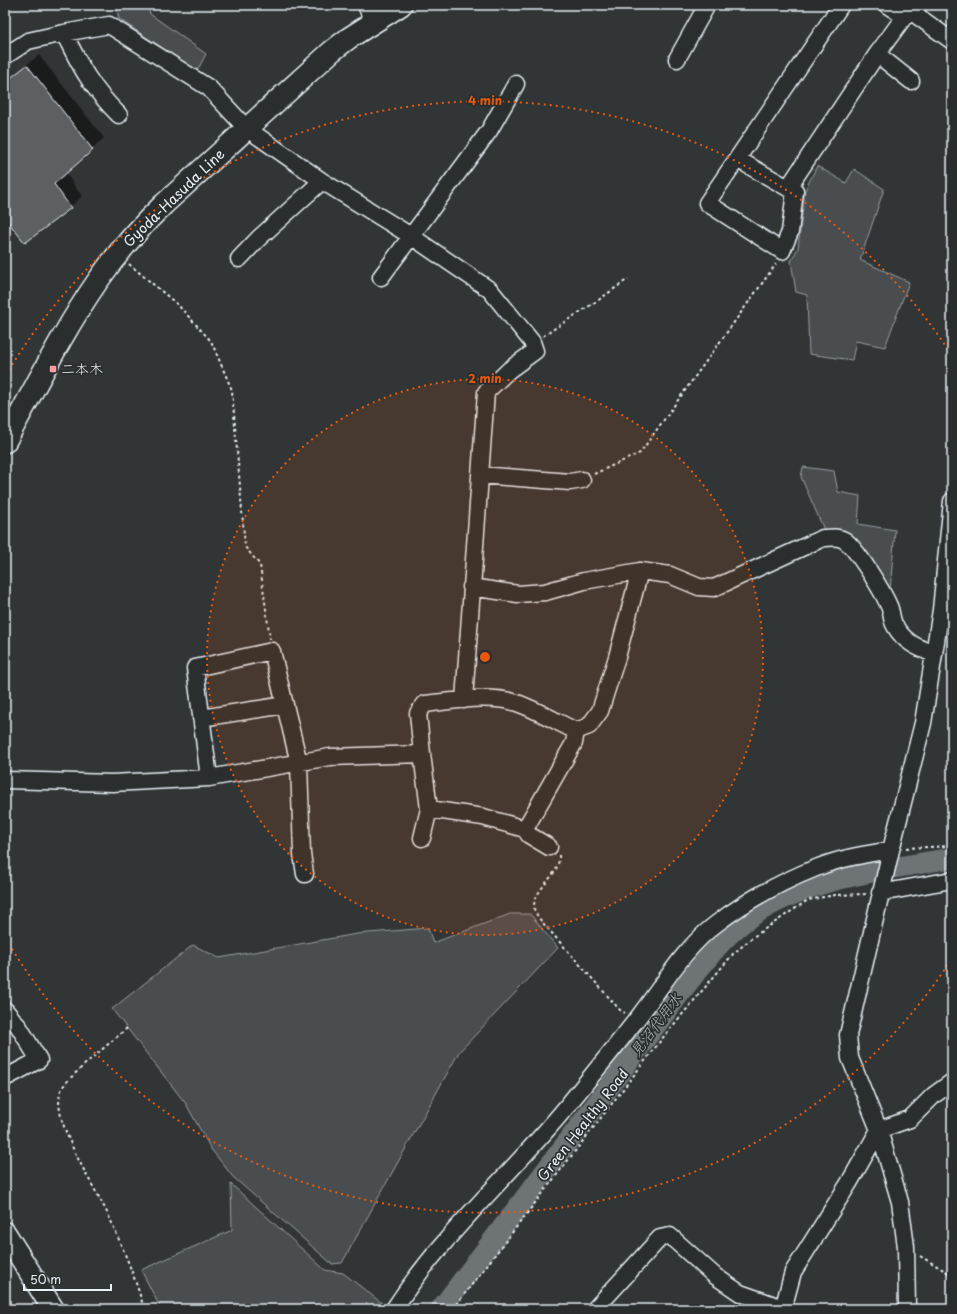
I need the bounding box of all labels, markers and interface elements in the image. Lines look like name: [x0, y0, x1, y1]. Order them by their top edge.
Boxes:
text: 4 min: [468, 91, 502, 109]
street label: Gyoda-Hasuda Line: [118, 144, 229, 252]
place label: 二本木: [61, 358, 103, 379]
marker: 二本木: [48, 364, 58, 374]
text: 2 min: [468, 369, 502, 387]
centre of rings: [478, 650, 492, 664]
water label: 見沼代用水: [623, 987, 687, 1061]
street label: Green Healthy Road: [532, 1064, 633, 1185]
scale bar: [24, 1266, 111, 1292]
text: 50 m: [30, 1270, 61, 1288]

